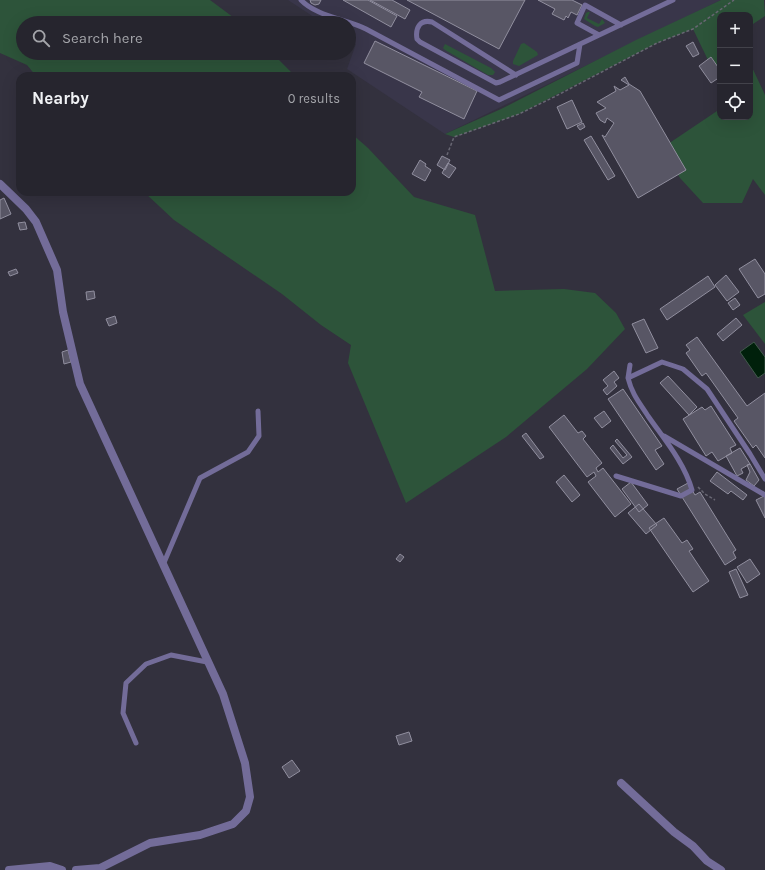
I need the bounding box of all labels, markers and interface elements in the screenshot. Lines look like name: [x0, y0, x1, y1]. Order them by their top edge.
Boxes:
map controls: [717, 12, 753, 120]
button: +: [717, 12, 753, 48]
search box: [16, 16, 356, 60]
icon: search: [30, 27, 52, 49]
text: Search here: [62, 29, 143, 47]
button: −: [717, 48, 753, 84]
button: locate: [717, 84, 753, 120]
text: Nearby: [32, 88, 89, 108]
text: 0 results: [288, 91, 340, 106]

